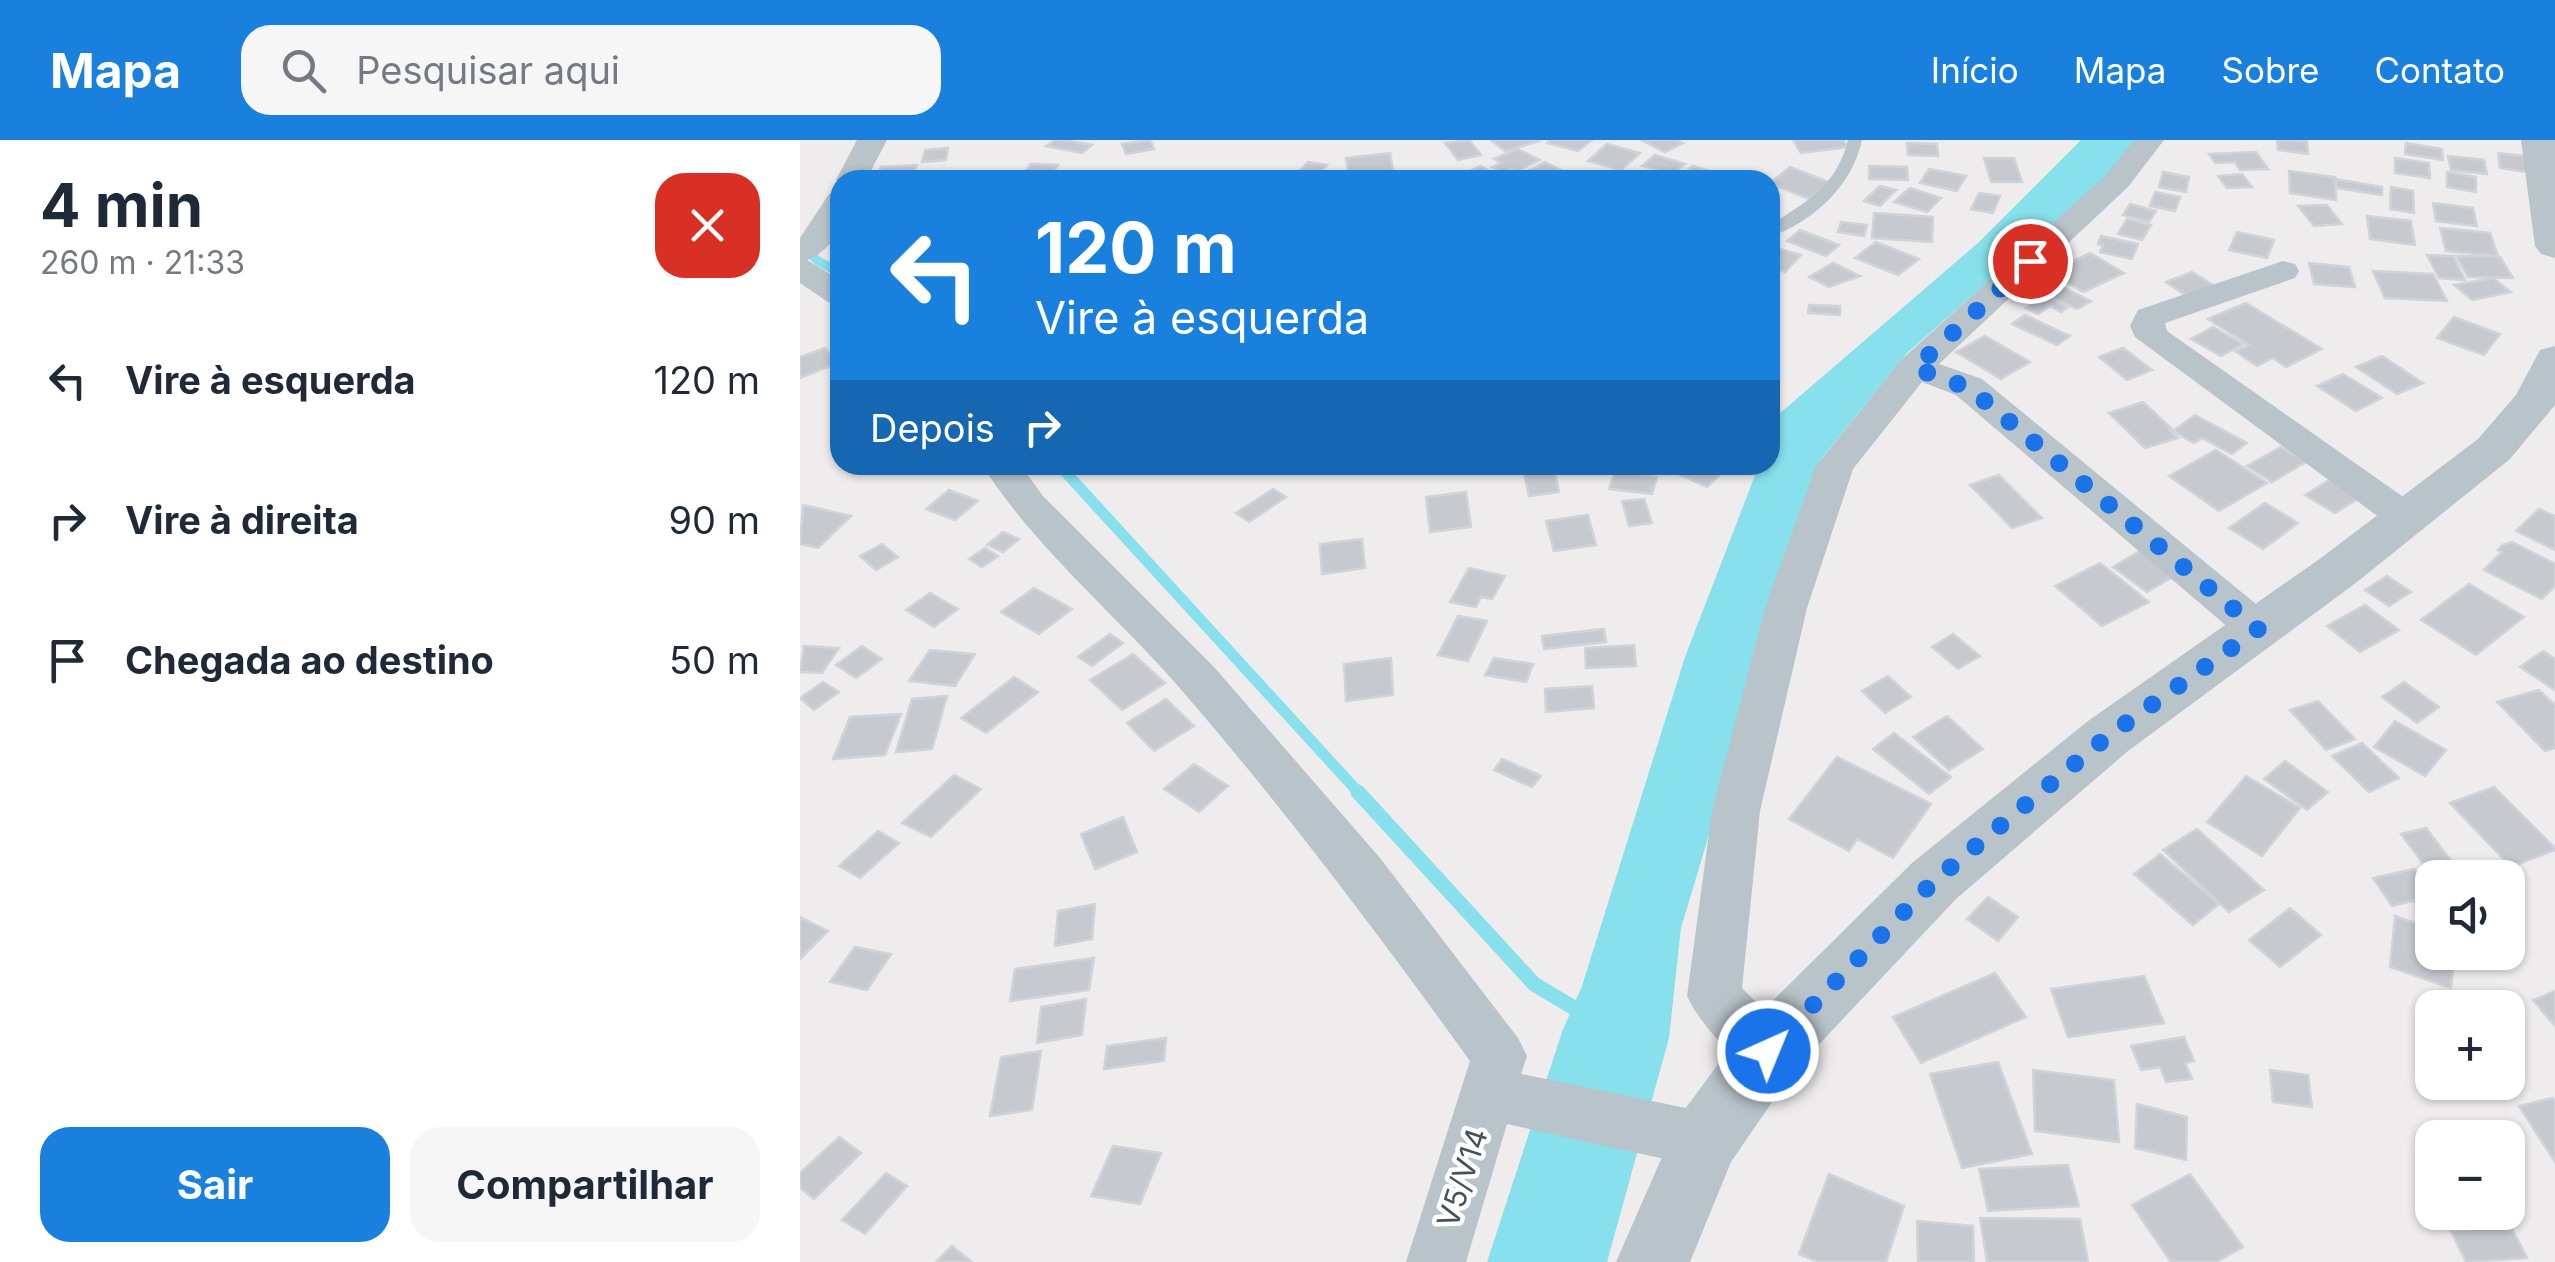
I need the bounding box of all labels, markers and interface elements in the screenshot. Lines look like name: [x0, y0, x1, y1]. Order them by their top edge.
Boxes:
search box: [241, 25, 941, 115]
text: Mapa: [50, 41, 181, 100]
icon: search: [276, 43, 331, 98]
text: Pesquisar aqui: [356, 47, 620, 93]
text: Início: [1931, 49, 2019, 91]
text: Mapa: [2074, 49, 2167, 91]
text: Sobre: [2222, 49, 2319, 91]
text: Contato: [2374, 49, 2505, 91]
text: 4 min: [40, 169, 203, 241]
button: close: [655, 173, 760, 278]
text: 120 m: [1035, 205, 1237, 290]
icon: left: [870, 210, 1000, 340]
pin: [1988, 219, 2073, 304]
icon: arrive: [2003, 234, 2058, 289]
text: 260 m · 21:33: [40, 243, 245, 282]
text: Vire à esquerda: [1035, 290, 1369, 345]
icon: left: [40, 353, 95, 408]
text: Vire à esquerda: [125, 357, 416, 403]
text: 120 m: [653, 357, 760, 403]
icon: right: [1015, 400, 1070, 455]
text: Depois: [870, 405, 995, 451]
icon: right: [40, 493, 95, 548]
text: Vire à direita: [125, 497, 359, 543]
text: 90 m: [668, 497, 760, 543]
icon: arrive: [40, 633, 95, 688]
text: Chegada ao destino: [125, 637, 494, 683]
text: 50 m: [669, 637, 760, 683]
map controls: [2415, 860, 2525, 1230]
button: sound: [2415, 860, 2525, 970]
button: +: [2415, 990, 2525, 1100]
position arrow: [1716, 999, 1820, 1103]
button: −: [2415, 1120, 2525, 1230]
street label: V5/V14: [1429, 1124, 1495, 1232]
button: Sair: [40, 1127, 390, 1242]
button: Compartilhar: [410, 1127, 760, 1242]

